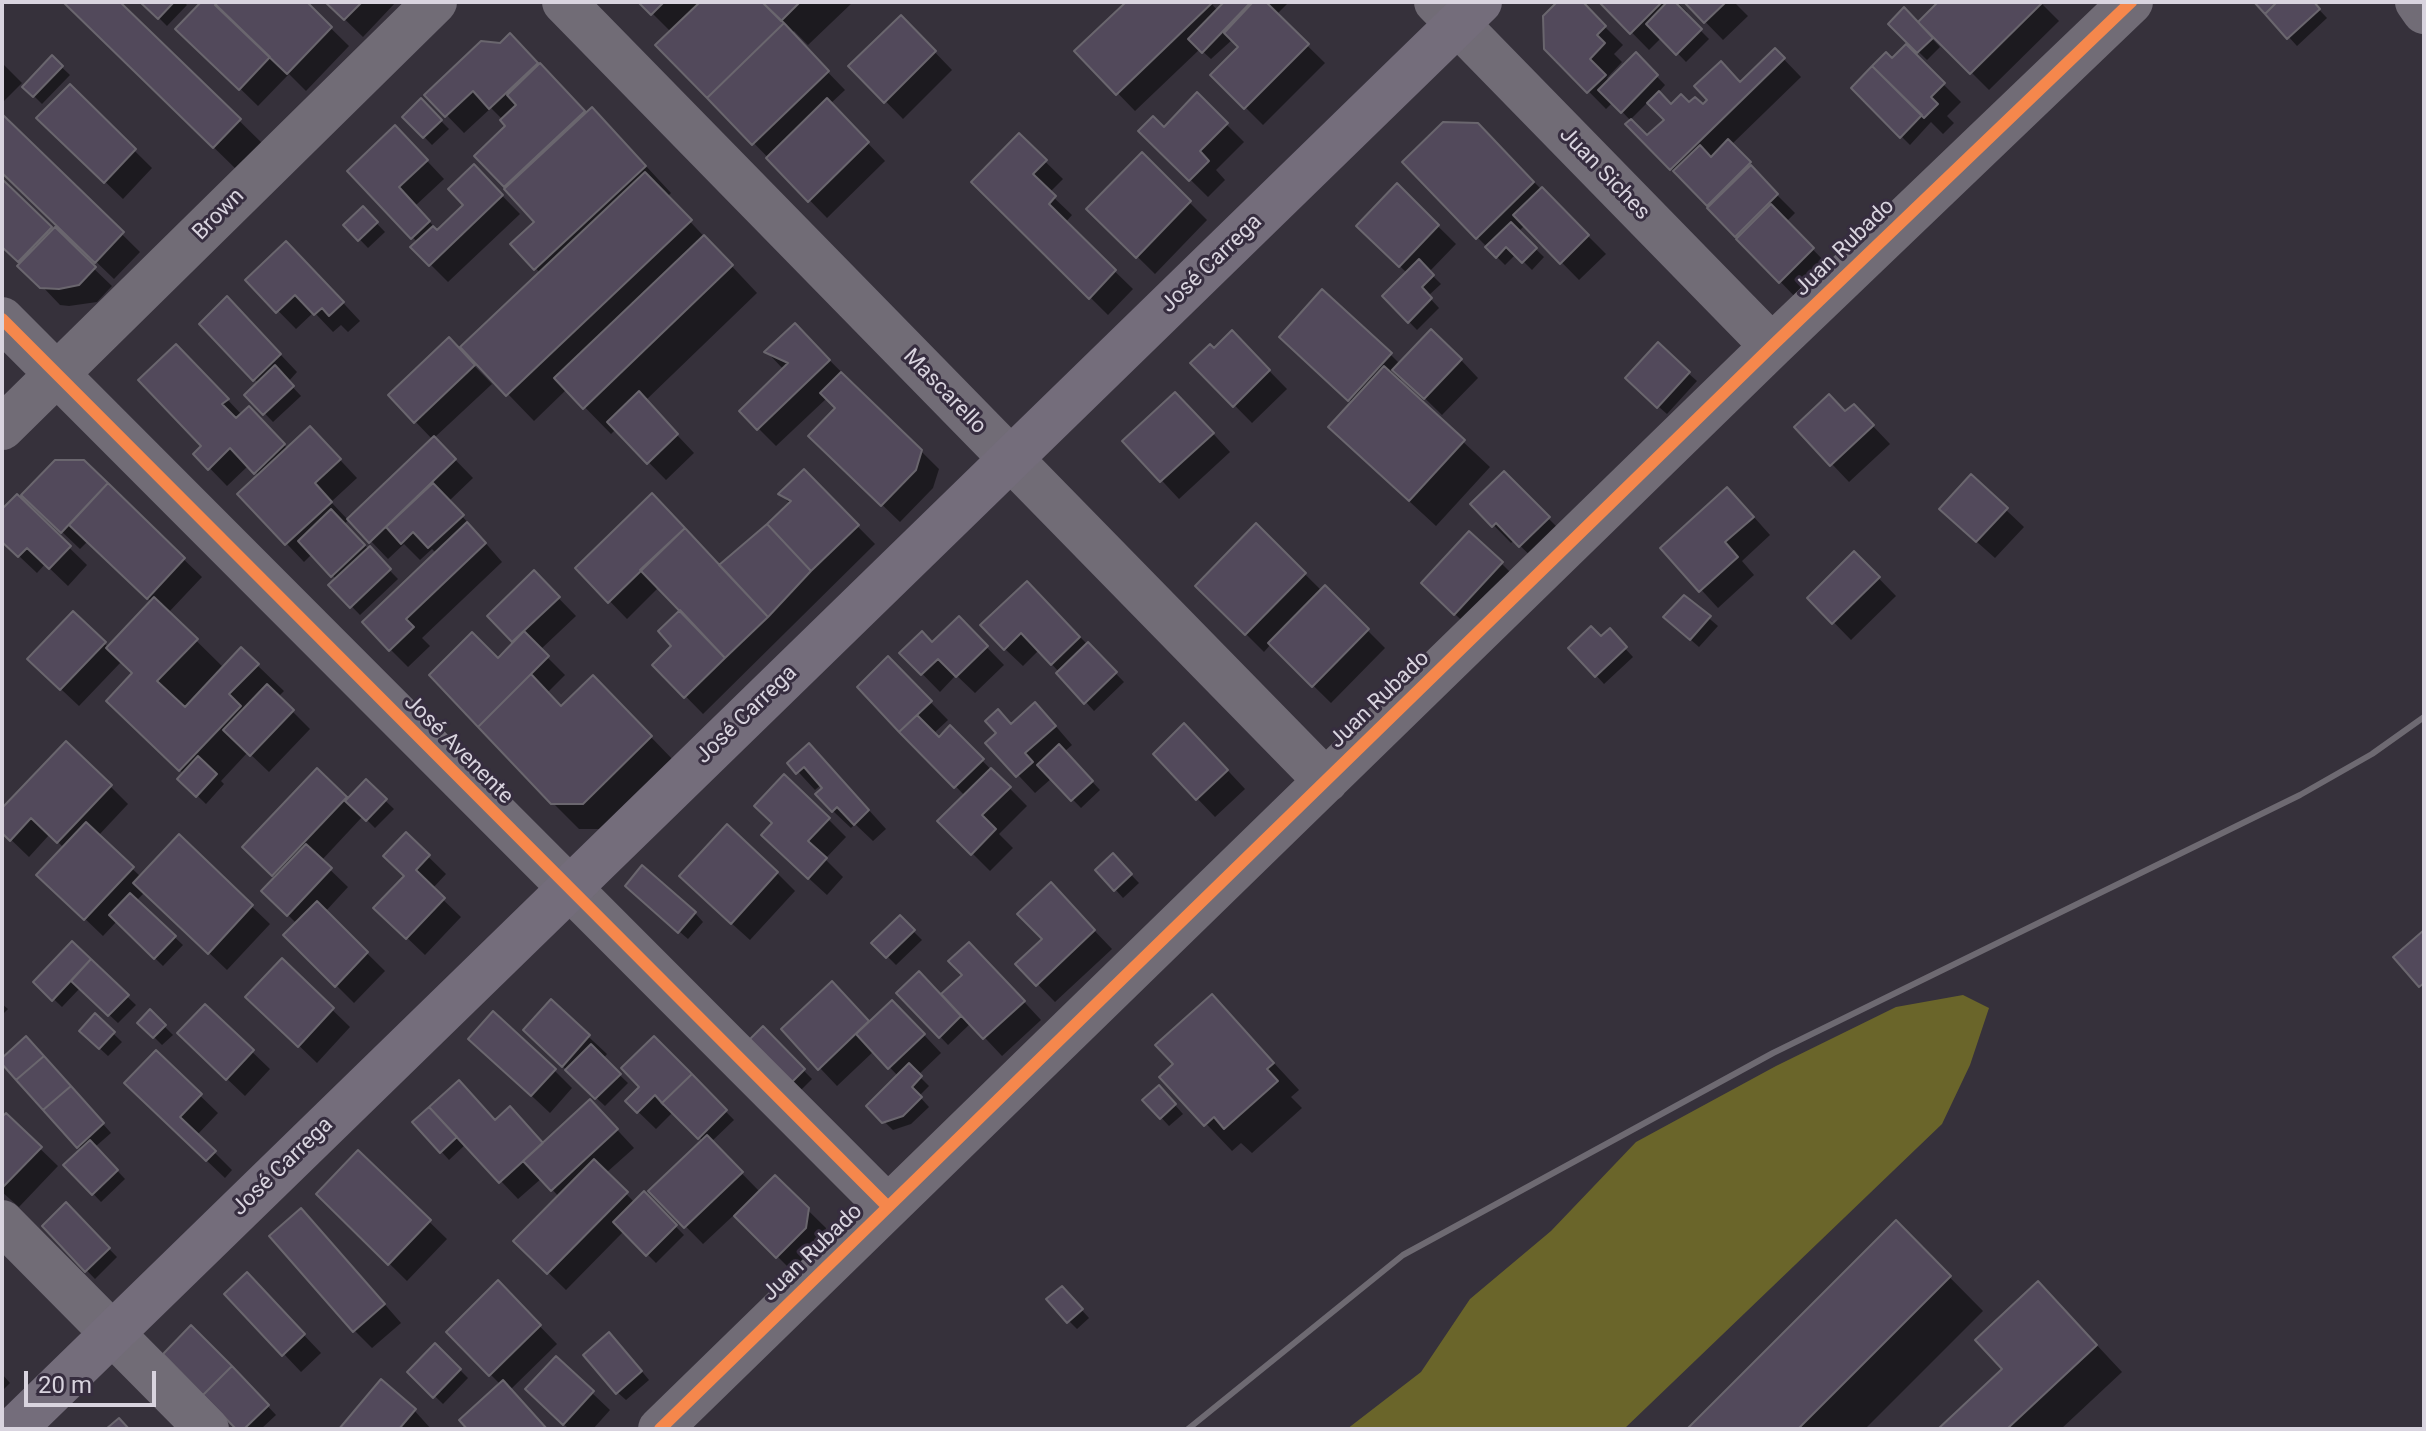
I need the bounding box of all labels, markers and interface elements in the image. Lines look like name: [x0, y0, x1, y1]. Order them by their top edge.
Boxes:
street label: Juan Siches: [1553, 122, 1655, 226]
street label: Brown: [188, 184, 250, 246]
street label: Juan Rubado: [1790, 194, 1900, 302]
street label: José Carrega: [1156, 209, 1268, 319]
street label: Mascarello: [897, 344, 991, 440]
street label: Juan Rubado: [1325, 646, 1435, 754]
street label: José Carrega: [691, 660, 803, 770]
street label: José Avenente: [398, 690, 518, 810]
street label: José Carrega: [227, 1112, 339, 1222]
street label: Juan Rubado: [758, 1199, 868, 1307]
scale bar: [28, 1355, 160, 1405]
text: 20 m: [38, 1371, 92, 1399]

